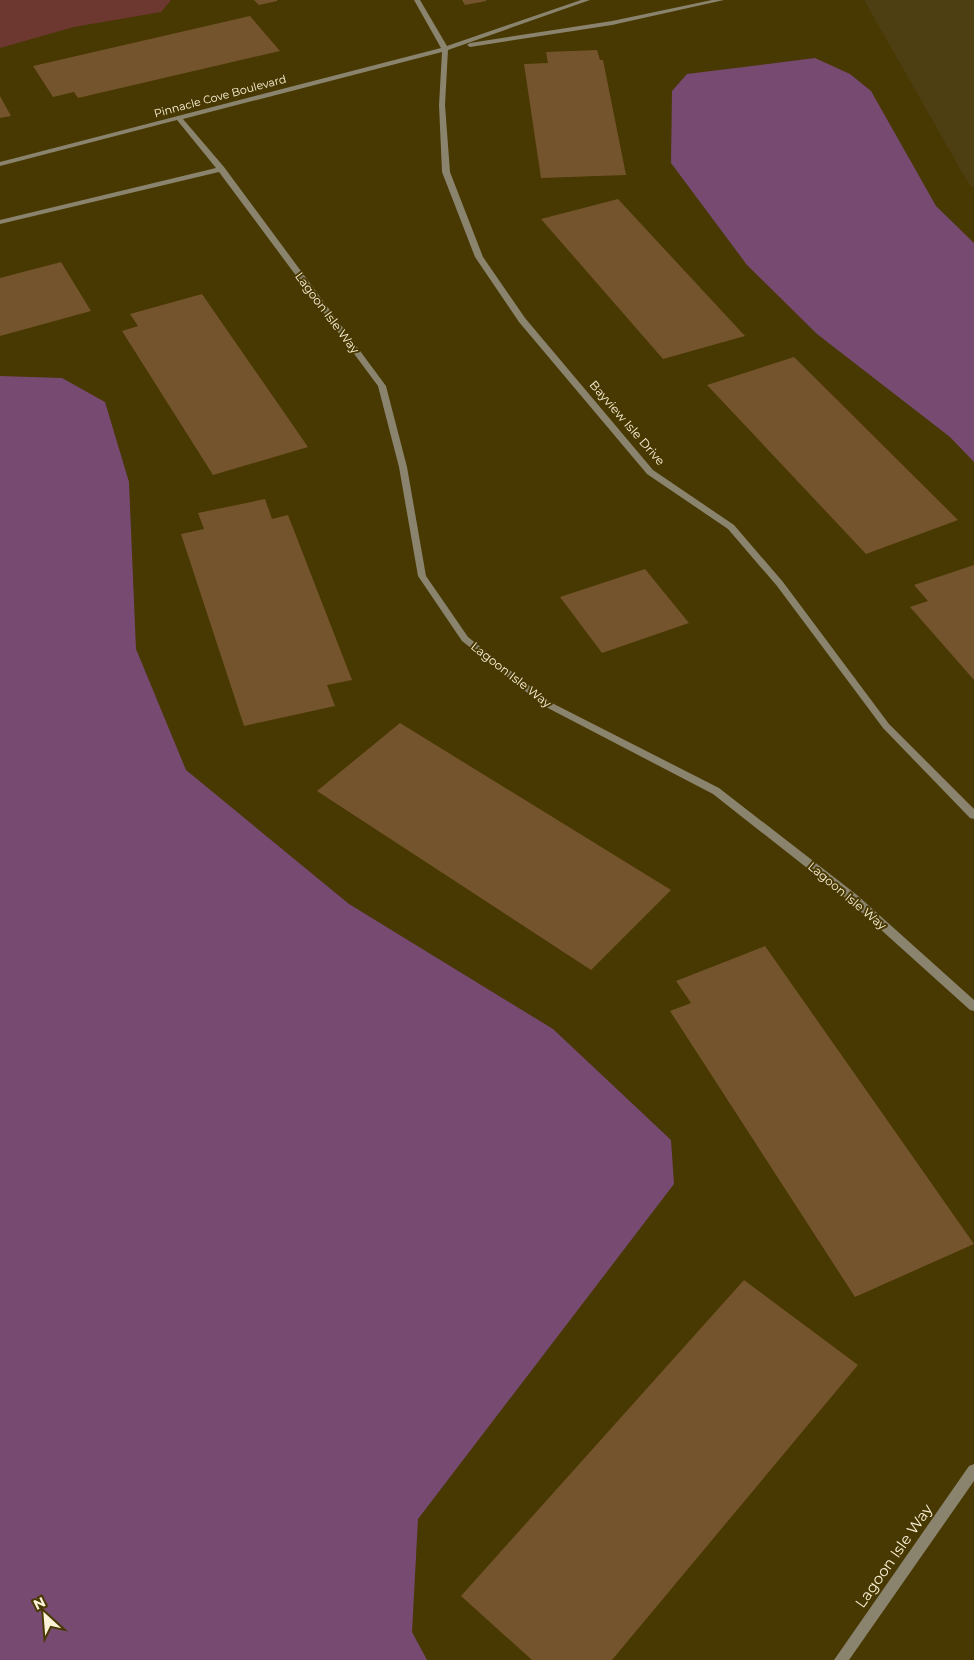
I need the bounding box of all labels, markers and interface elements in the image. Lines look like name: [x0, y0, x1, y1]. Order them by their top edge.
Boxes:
street label: Pinnacle Cove Boulevard: [152, 72, 288, 120]
street label: Lagoon Isle Way: [292, 269, 363, 357]
street label: Bayview Isle Drive: [586, 377, 668, 468]
street label: Lagoon Isle Way: [468, 639, 555, 711]
street label: Lagoon Isle Way: [805, 858, 890, 933]
street label: Lagoon Isle Way: [851, 1499, 937, 1611]
north arrow: [20, 1590, 70, 1640]
text: N: [30, 1593, 48, 1614]

